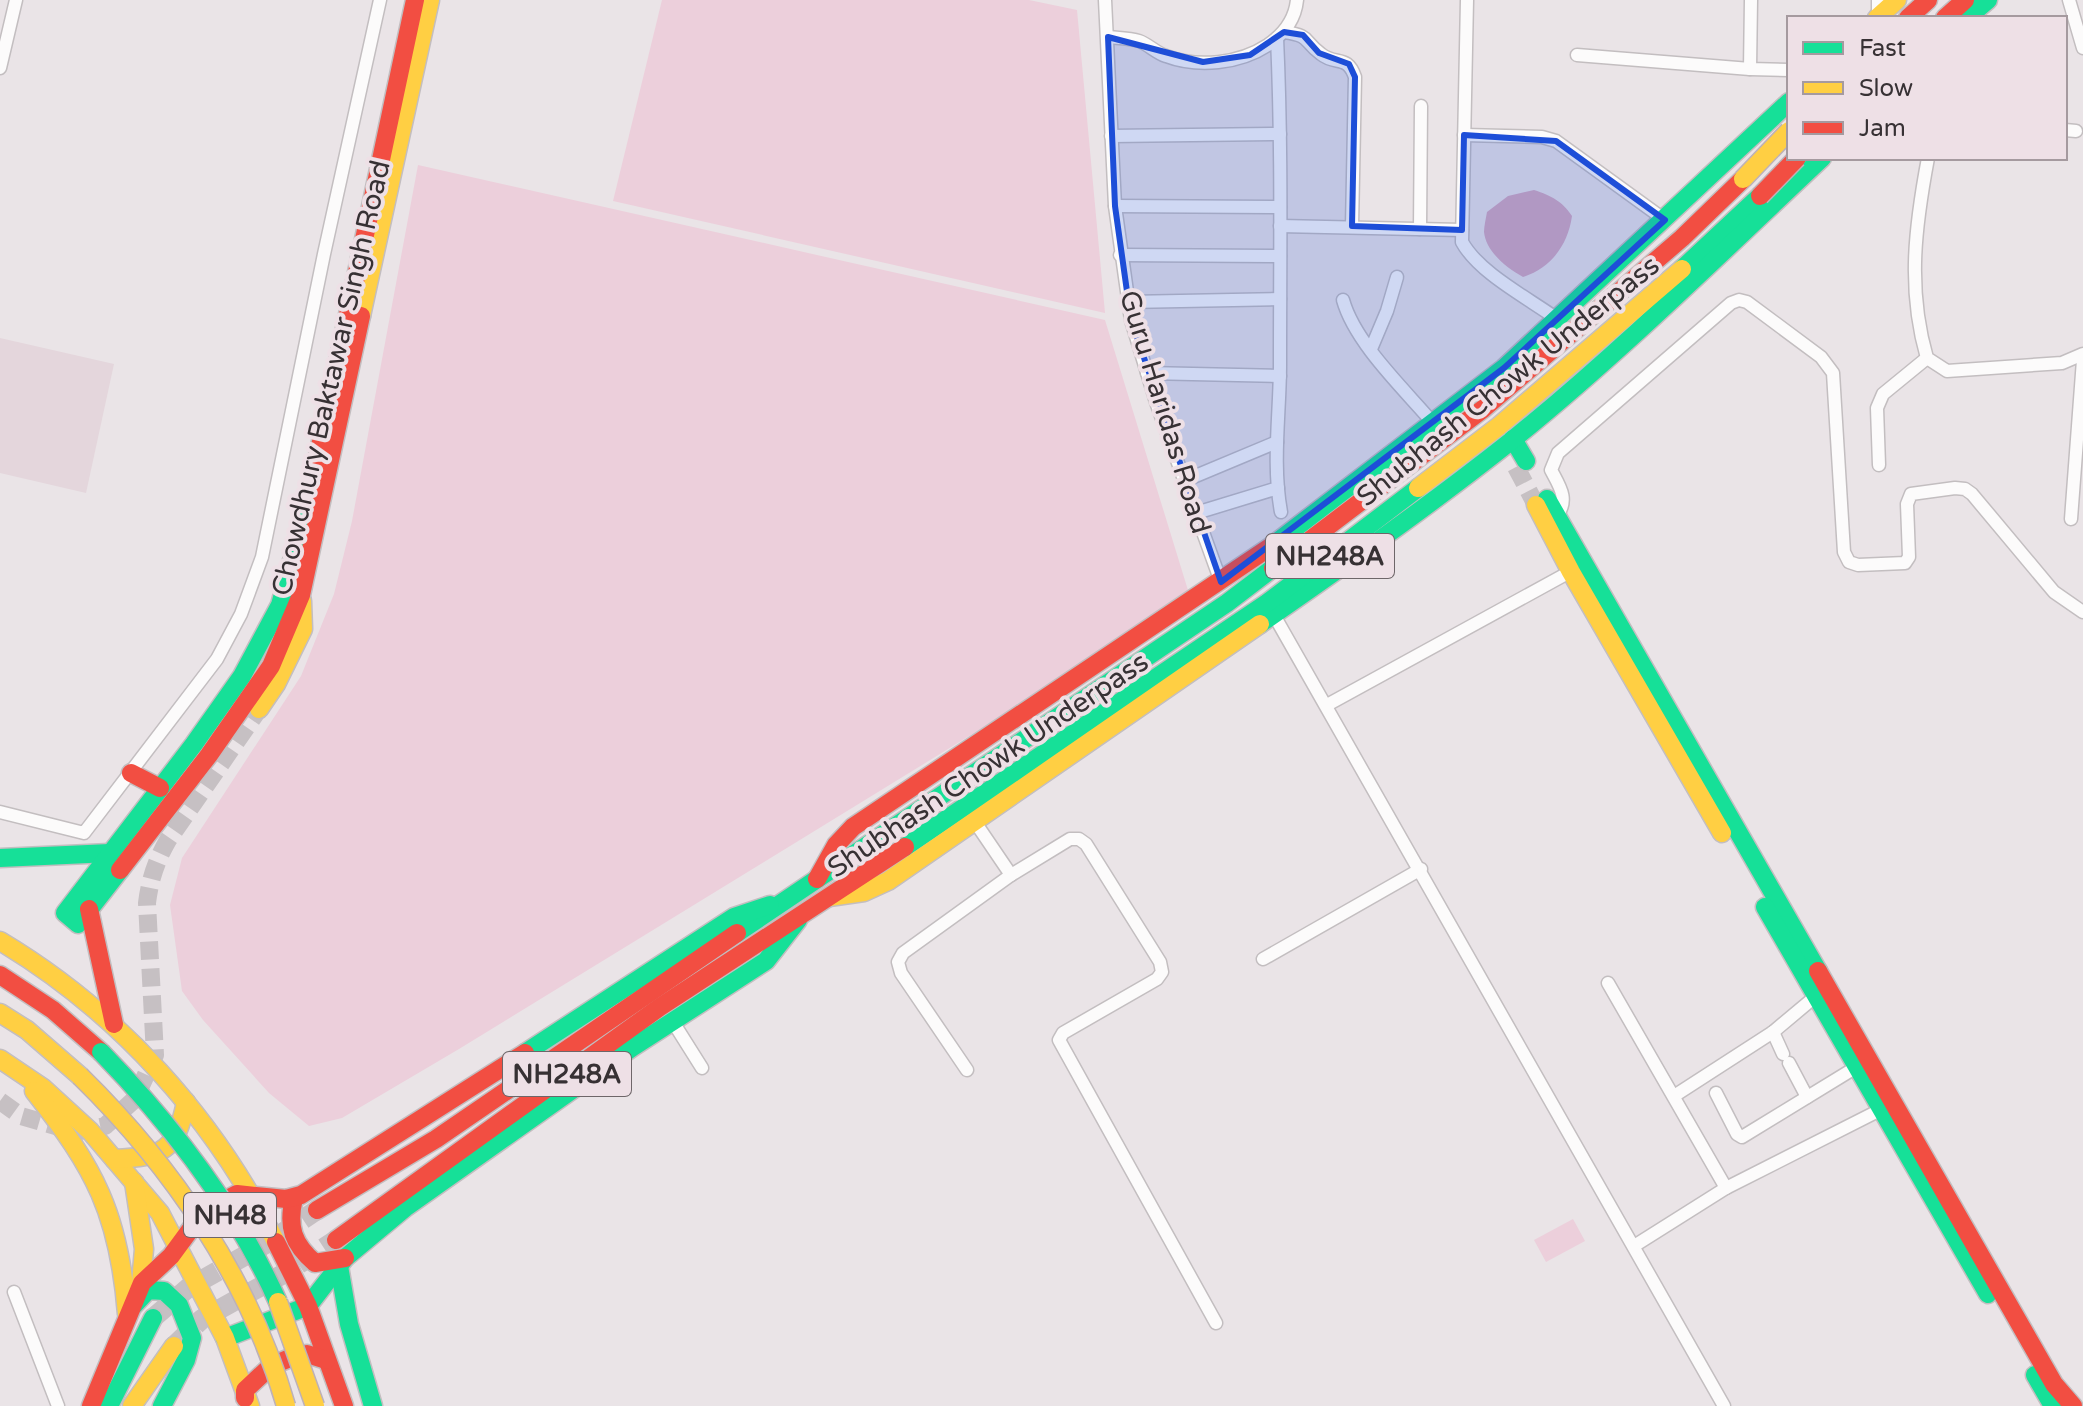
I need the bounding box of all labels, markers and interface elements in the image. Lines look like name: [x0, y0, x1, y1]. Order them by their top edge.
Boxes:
legend: [1787, 16, 2067, 160]
text: Fast: [1859, 34, 1906, 63]
text: Slow: [1859, 74, 1913, 103]
text: Jam: [1859, 114, 1906, 143]
street label: Chowdhury Baktawar Singh Road: [264, 157, 398, 599]
street label: Shubhash Chowk Underpass: [1350, 248, 1666, 514]
street label: Guru Haridas Road: [1112, 286, 1218, 538]
road number: NH248A: [1266, 534, 1394, 578]
street label: Shubhash Chowk Underpass: [821, 645, 1155, 885]
road number: NH248A: [503, 1052, 631, 1096]
road number: NH48: [184, 1193, 276, 1237]

